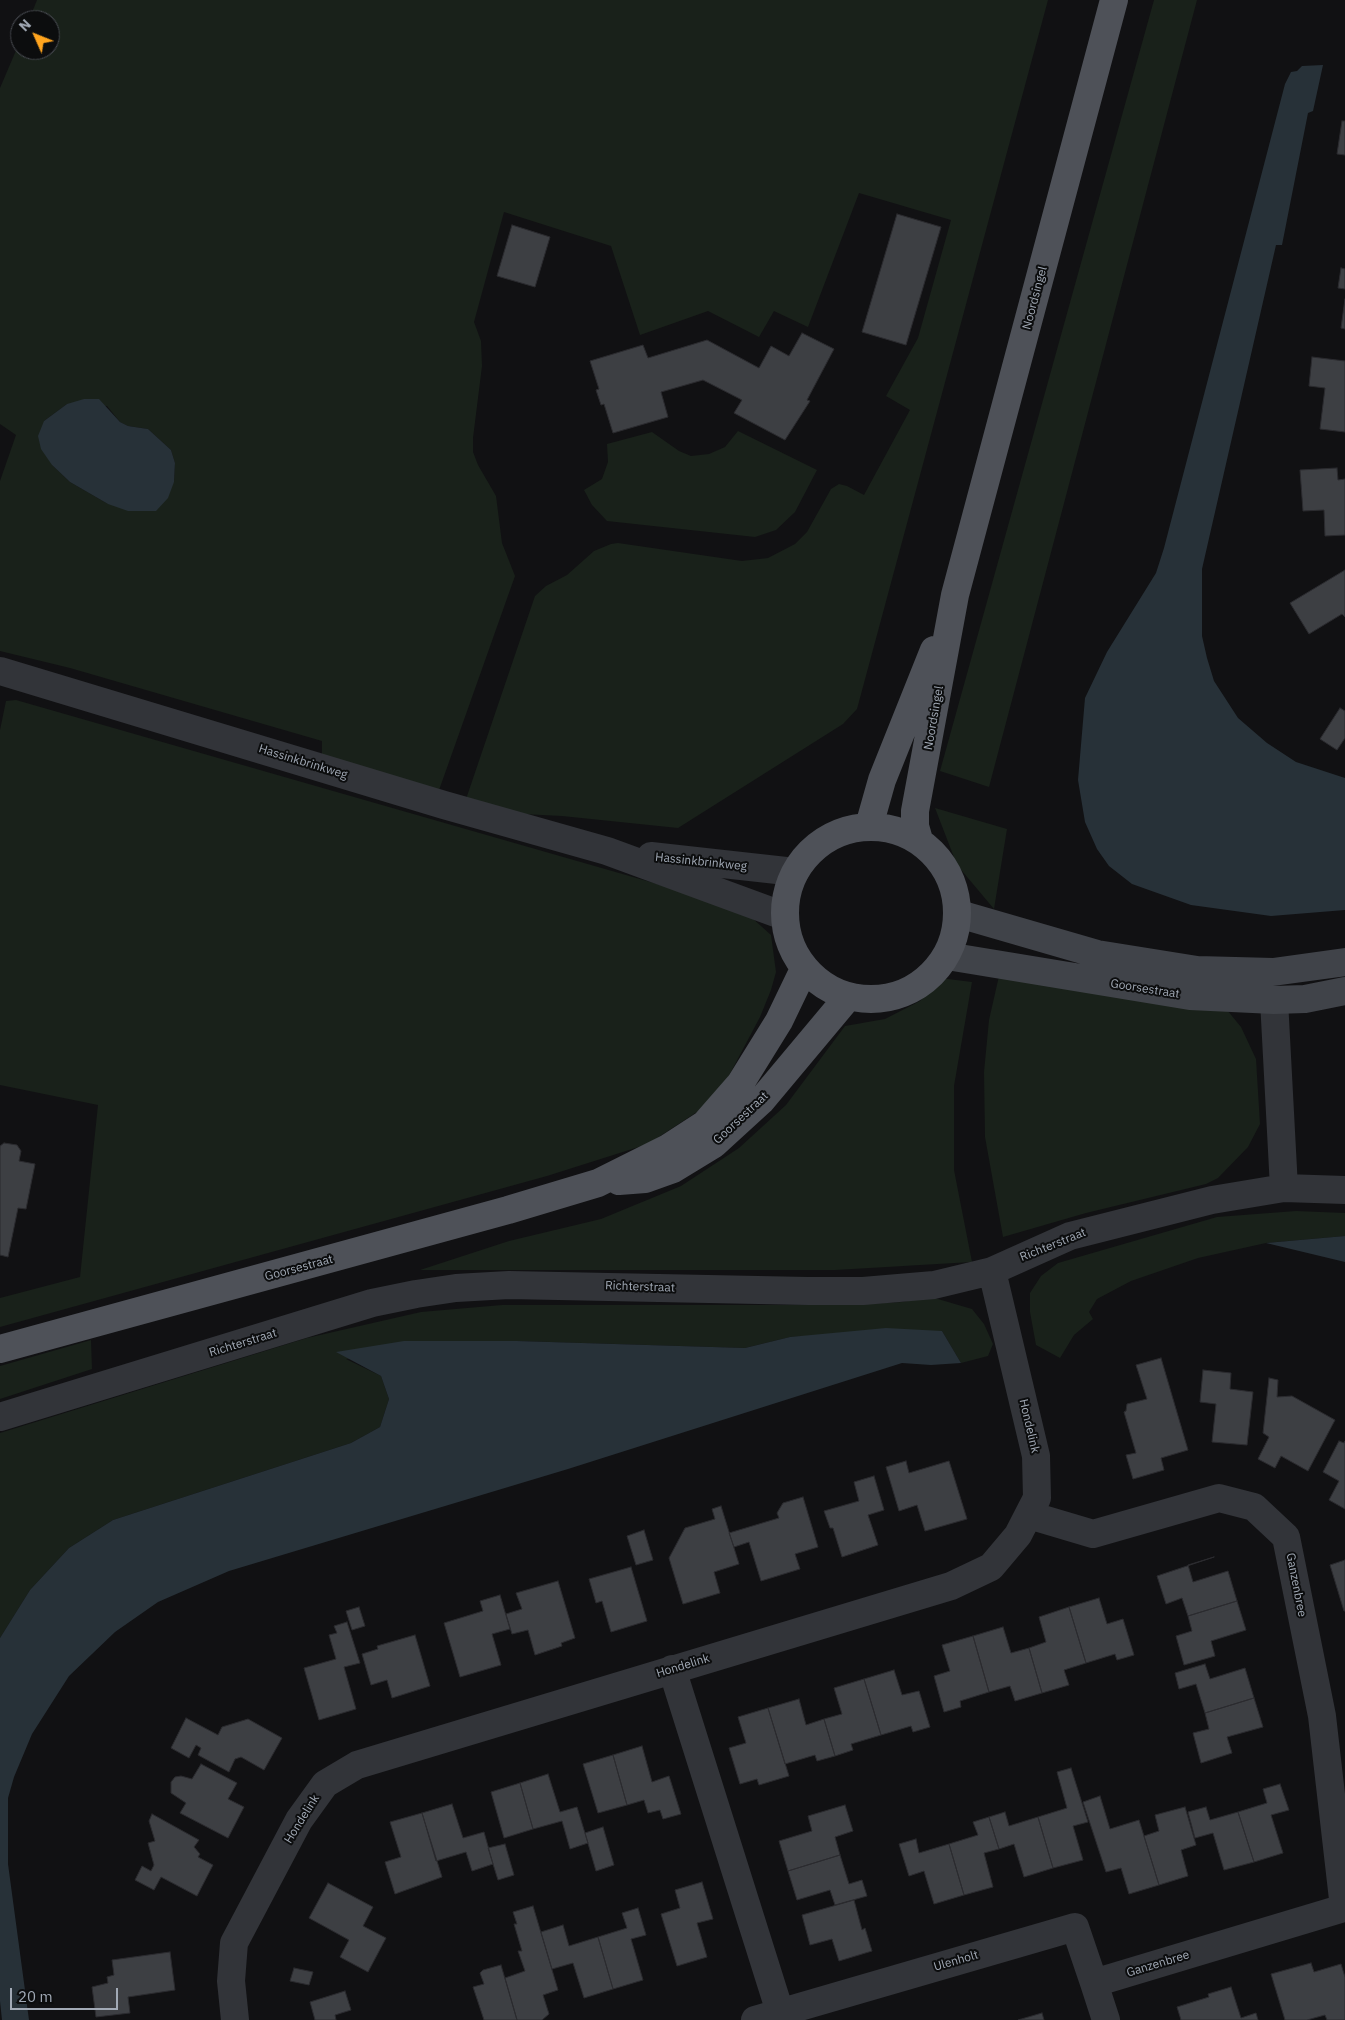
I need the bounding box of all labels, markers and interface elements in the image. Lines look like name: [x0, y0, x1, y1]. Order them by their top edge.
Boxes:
north arrow: [10, 10, 60, 60]
text: N: [15, 15, 35, 35]
street label: Noordsingel: [1020, 265, 1050, 331]
street label: Noordsingel: [921, 685, 947, 751]
street label: Hassinkbrinkweg: [257, 742, 349, 782]
street label: Hassinkbrinkweg: [654, 850, 748, 874]
street label: Goorsestraat: [1109, 976, 1181, 1002]
street label: Goorsestraat: [711, 1089, 771, 1147]
street label: Richterstraat: [1018, 1225, 1088, 1265]
street label: Goorsestraat: [263, 1252, 335, 1284]
street label: Richterstraat: [605, 1279, 675, 1295]
street label: Richterstraat: [207, 1326, 279, 1360]
street label: Hondelink: [1016, 1398, 1042, 1454]
street label: Ganzenbree: [1283, 1552, 1309, 1618]
street label: Hondelink: [655, 1651, 711, 1681]
street label: Hondelink: [281, 1792, 323, 1846]
street label: Ulenholt: [932, 1948, 980, 1974]
street label: Ganzenbree: [1125, 1948, 1191, 1980]
scale bar: [12, 1978, 120, 2010]
text: 20 m: [18, 1987, 53, 2006]

